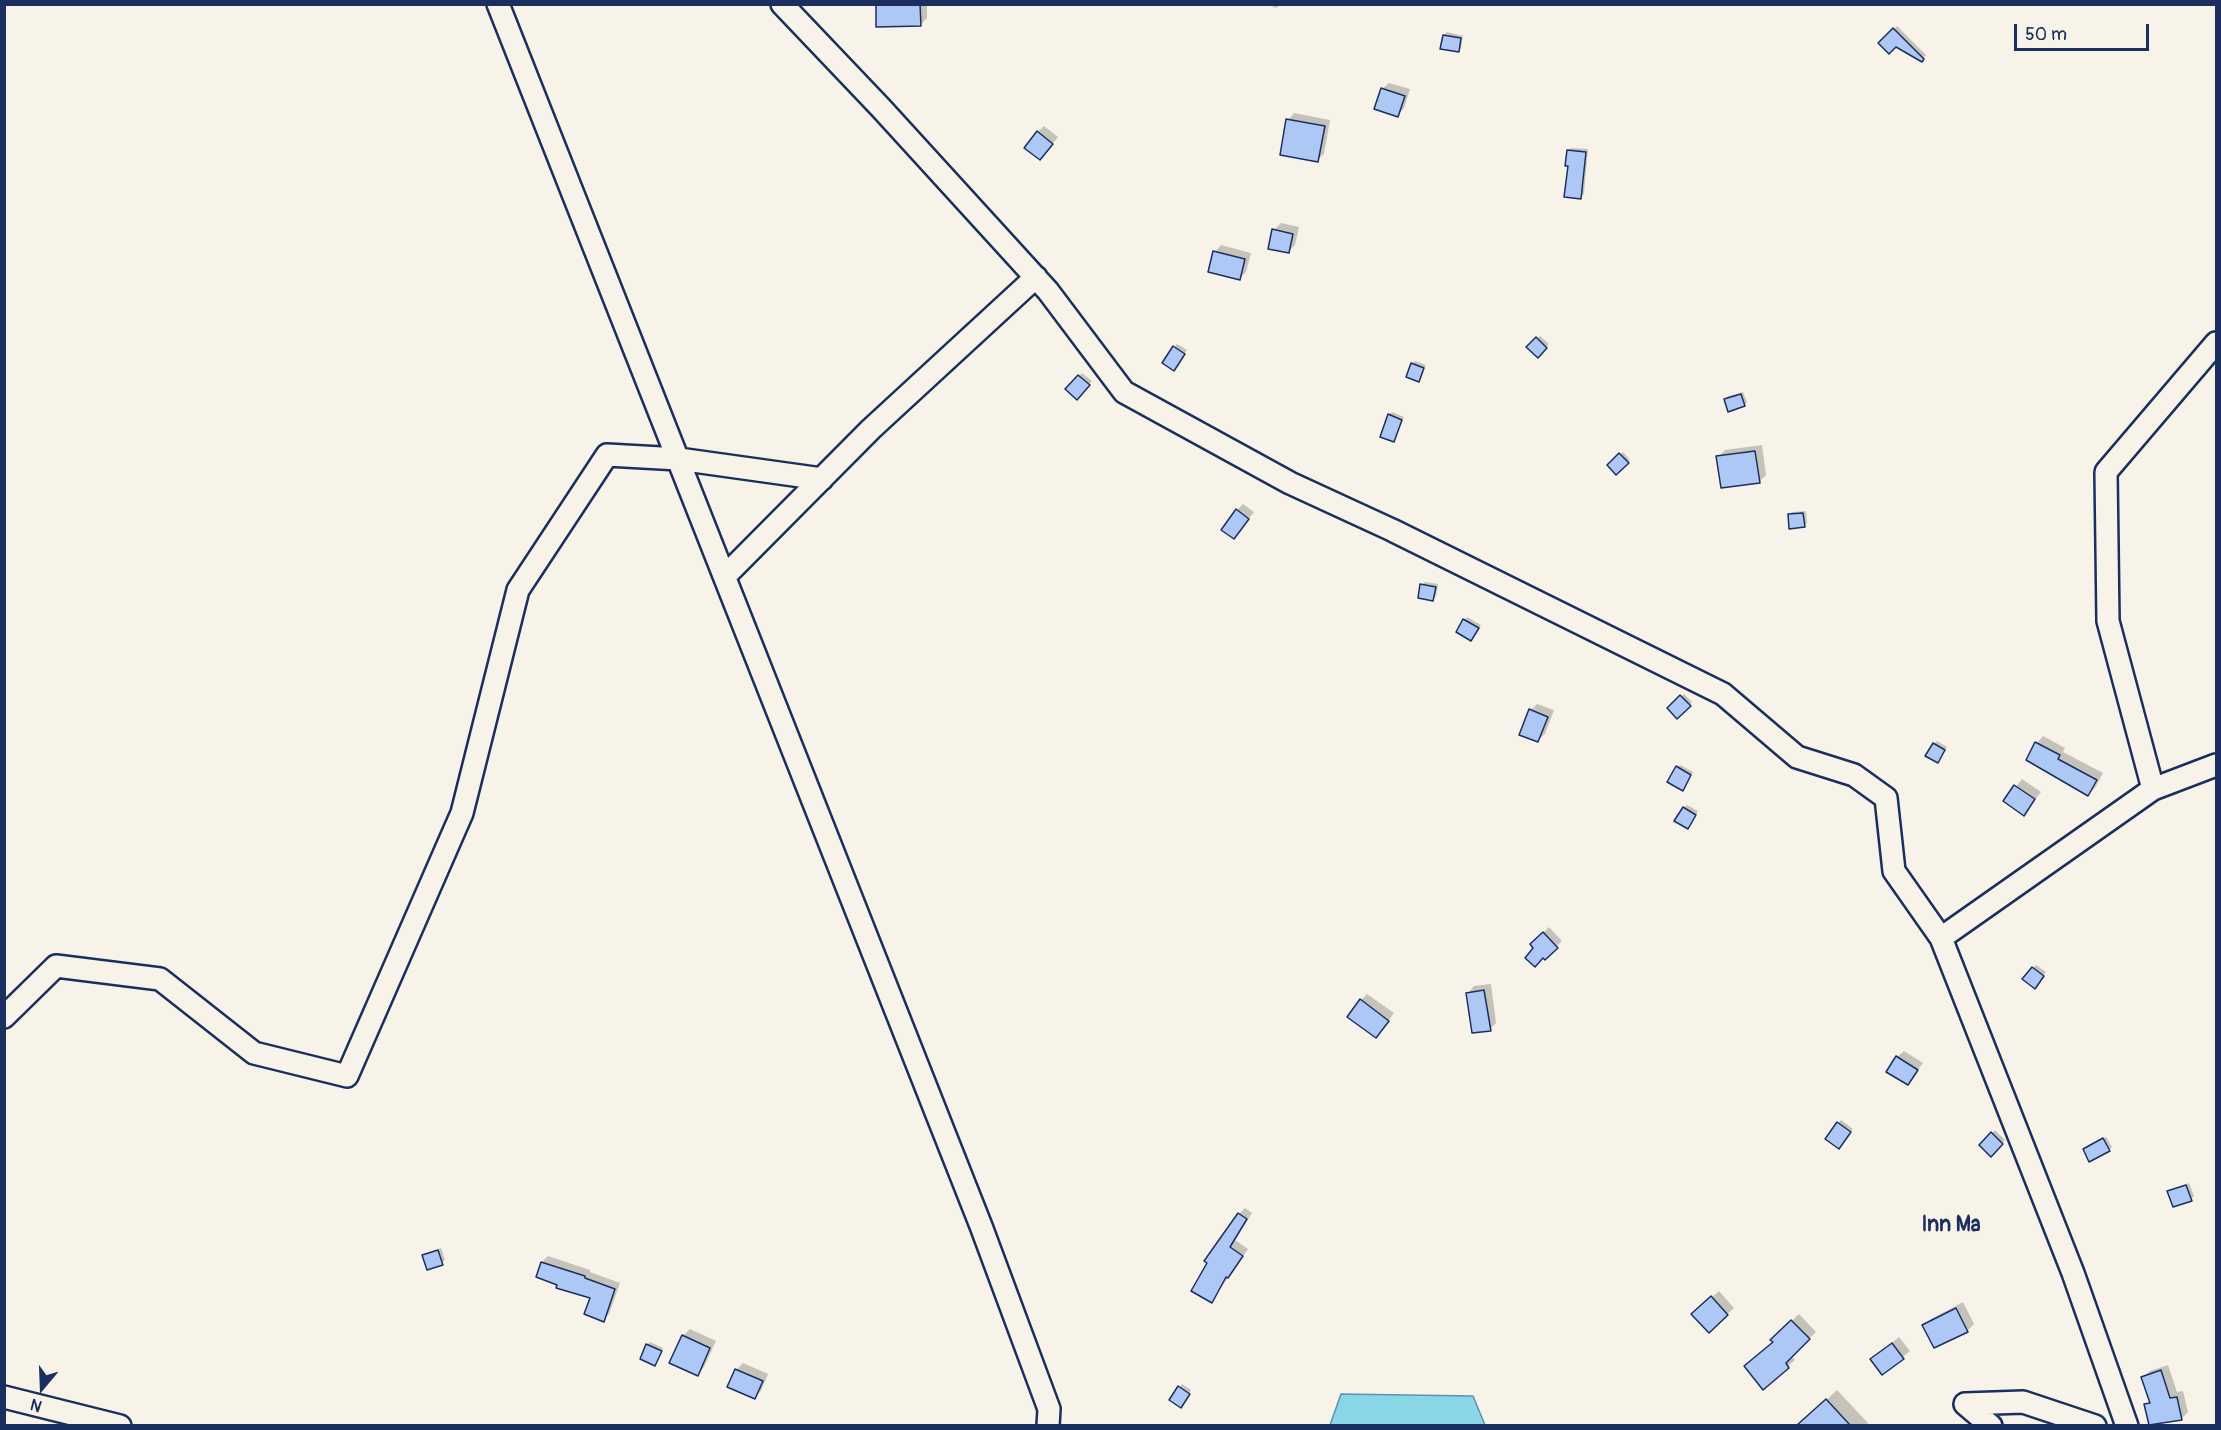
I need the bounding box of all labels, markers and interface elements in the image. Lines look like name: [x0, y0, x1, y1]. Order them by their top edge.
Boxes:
scale bar: [2017, 12, 2152, 50]
text: 50 m: [2025, 23, 2067, 46]
district label: Inn Ma: [1921, 1213, 1981, 1239]
north arrow: [12, 1358, 72, 1418]
text: N: [28, 1394, 45, 1416]

